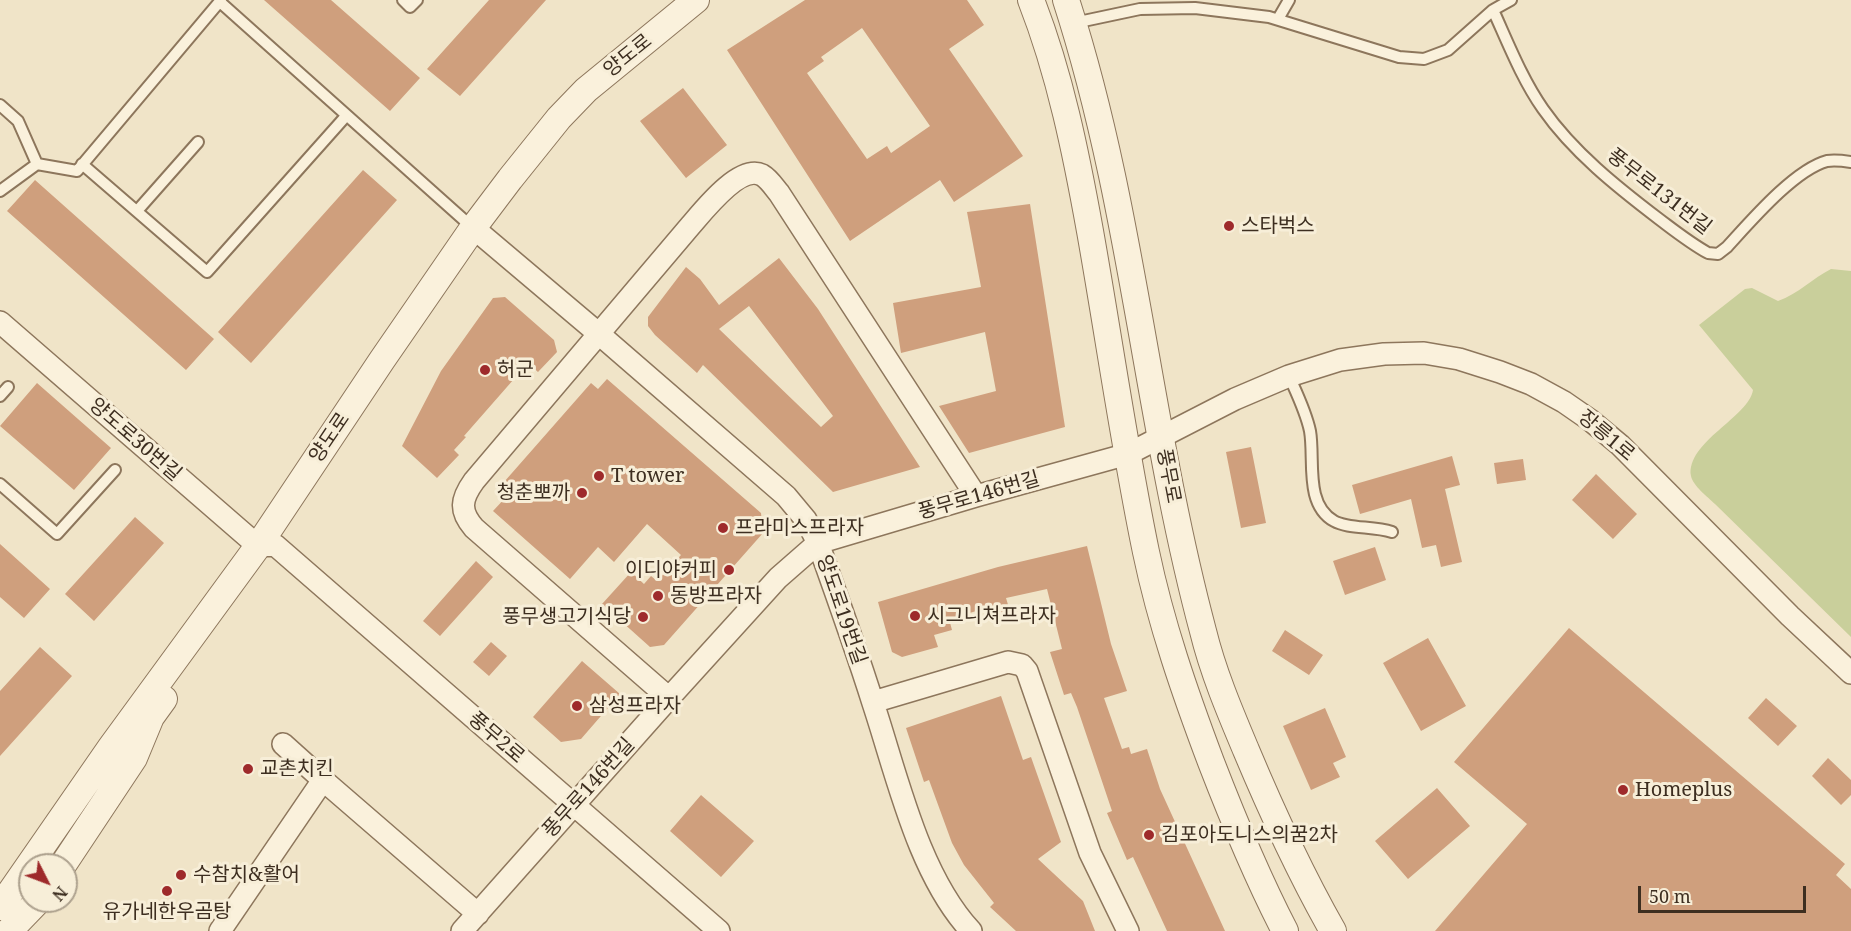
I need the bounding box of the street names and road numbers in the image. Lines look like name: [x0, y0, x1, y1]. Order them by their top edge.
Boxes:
street label: 양도로: [599, 29, 657, 83]
street label: 풍무로131번길: [1602, 144, 1716, 240]
street label: 양도로30번길: [84, 393, 186, 487]
street label: 장릉1로: [1573, 405, 1639, 467]
street label: 양도로: [305, 408, 355, 468]
street label: 풍무로: [1151, 447, 1185, 505]
street label: 풍무로146번길: [915, 467, 1043, 525]
street label: 양도로19번길: [811, 552, 871, 668]
street label: 풍무2로: [463, 707, 529, 769]
street label: 풍무로146번길: [538, 733, 640, 843]

